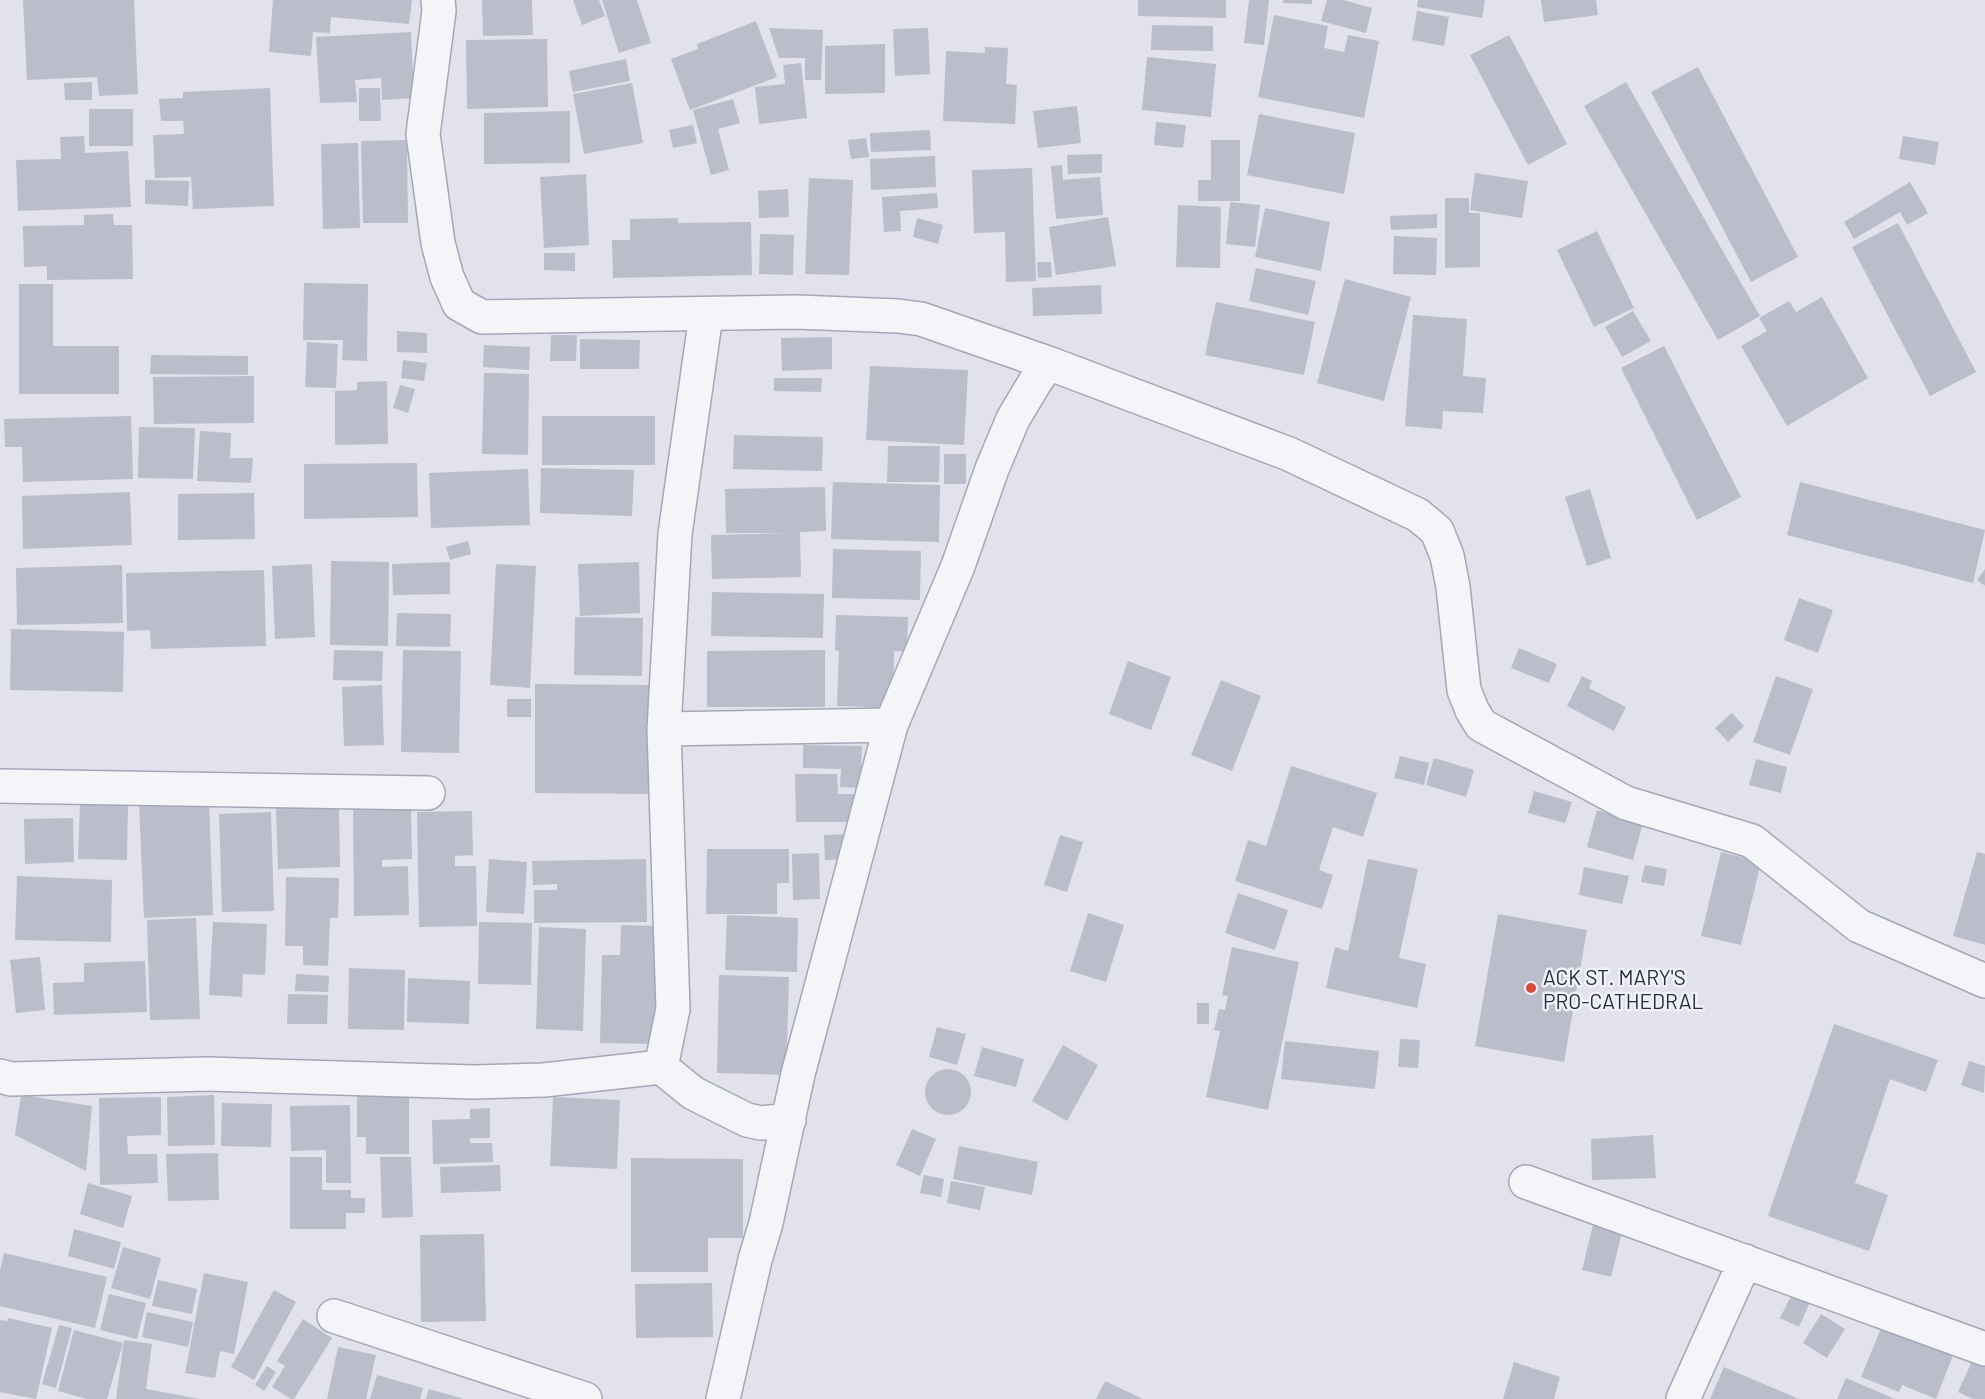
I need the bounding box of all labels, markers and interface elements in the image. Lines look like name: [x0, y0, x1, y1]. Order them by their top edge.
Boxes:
place label: ACK ST. MARY'S PRO-CATHEDRAL: [1543, 964, 1703, 1013]
marker: ACK ST. MARY'S PRO-CATHEDRAL: [1524, 981, 1538, 995]

